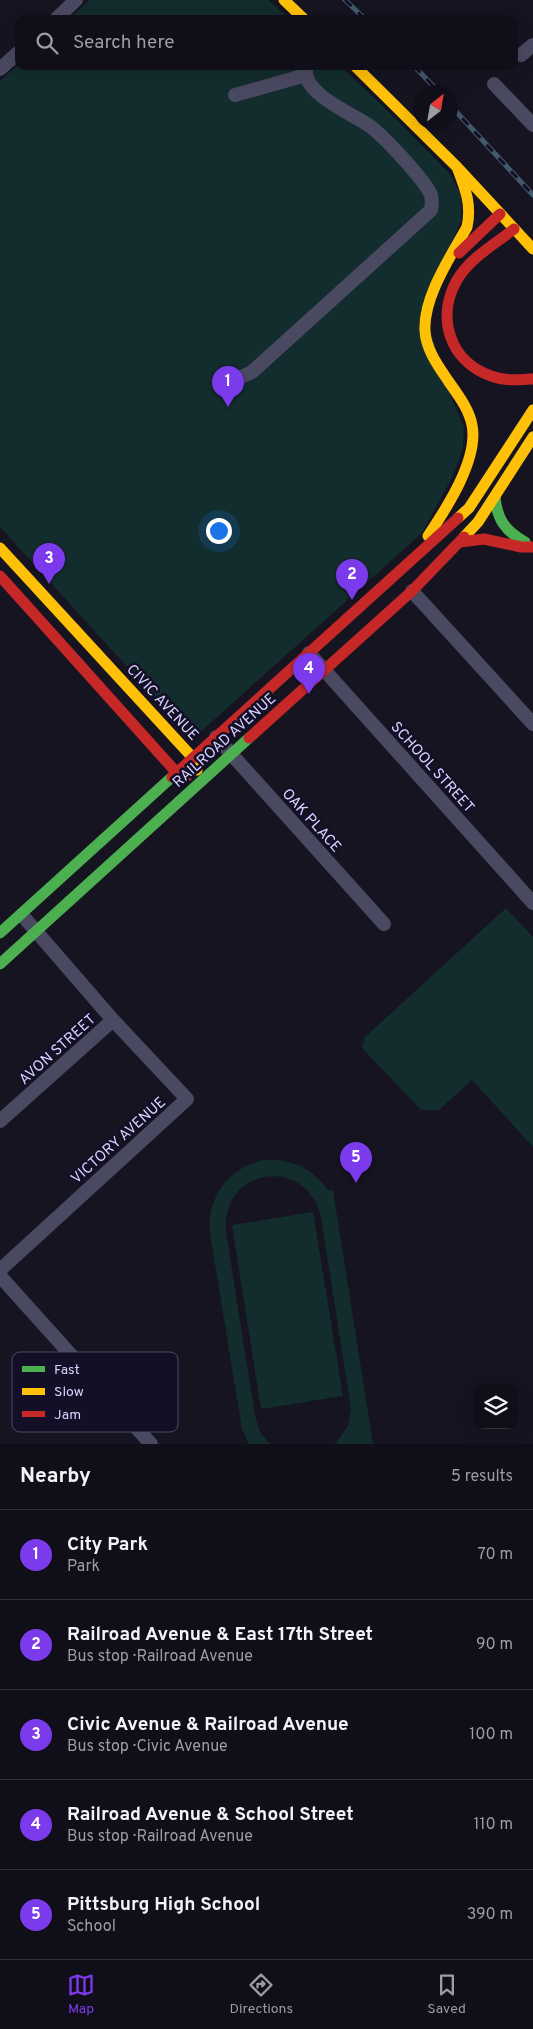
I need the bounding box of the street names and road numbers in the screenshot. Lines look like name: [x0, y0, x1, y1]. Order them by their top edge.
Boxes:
street label: CIVIC AVENUE: [122, 661, 202, 745]
street label: RAILROAD AVENUE: [169, 690, 281, 793]
street label: SCHOOL STREET: [386, 718, 478, 818]
street label: OAK PLACE: [277, 785, 345, 857]
street label: AVON STREET: [15, 1010, 101, 1090]
street label: VICTORY AVENUE: [68, 1093, 170, 1189]

